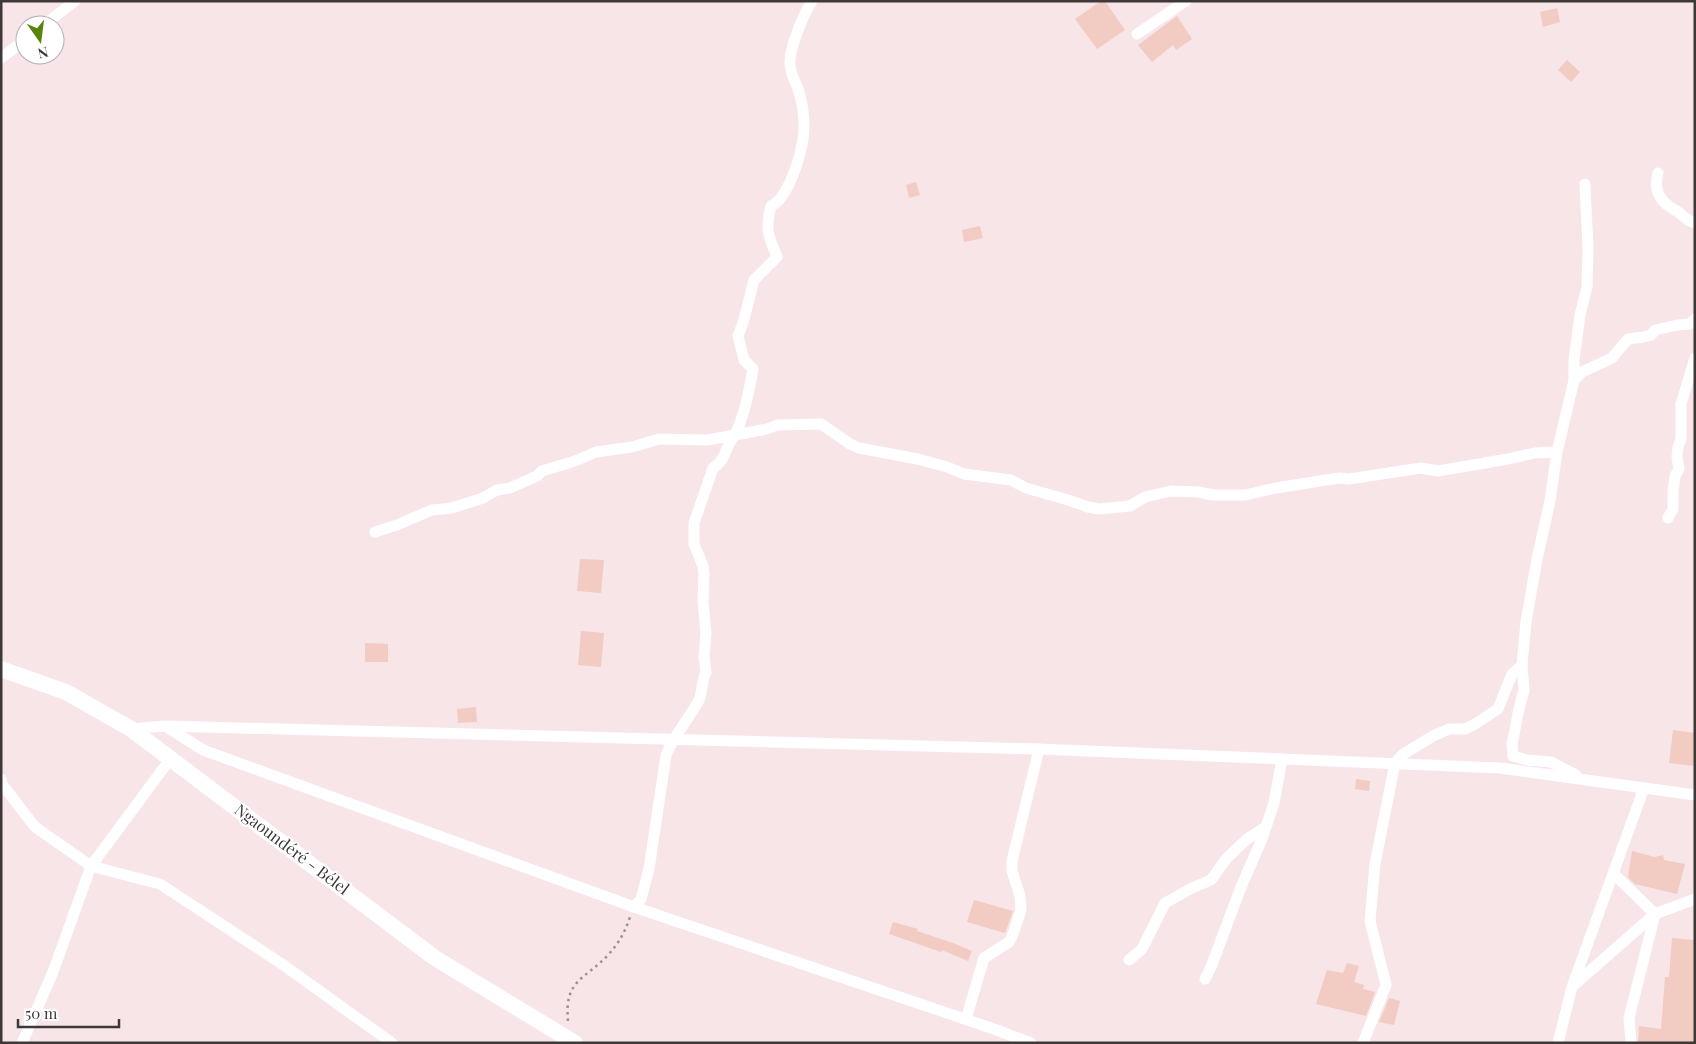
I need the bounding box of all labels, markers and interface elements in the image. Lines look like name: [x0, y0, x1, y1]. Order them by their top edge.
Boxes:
north arrow: [15, 15, 65, 65]
text: N: [36, 43, 50, 64]
street label: Ngaoundéré - Bélel: [231, 799, 354, 899]
scale bar: [18, 996, 119, 1028]
text: 50 m: [25, 1003, 58, 1023]

